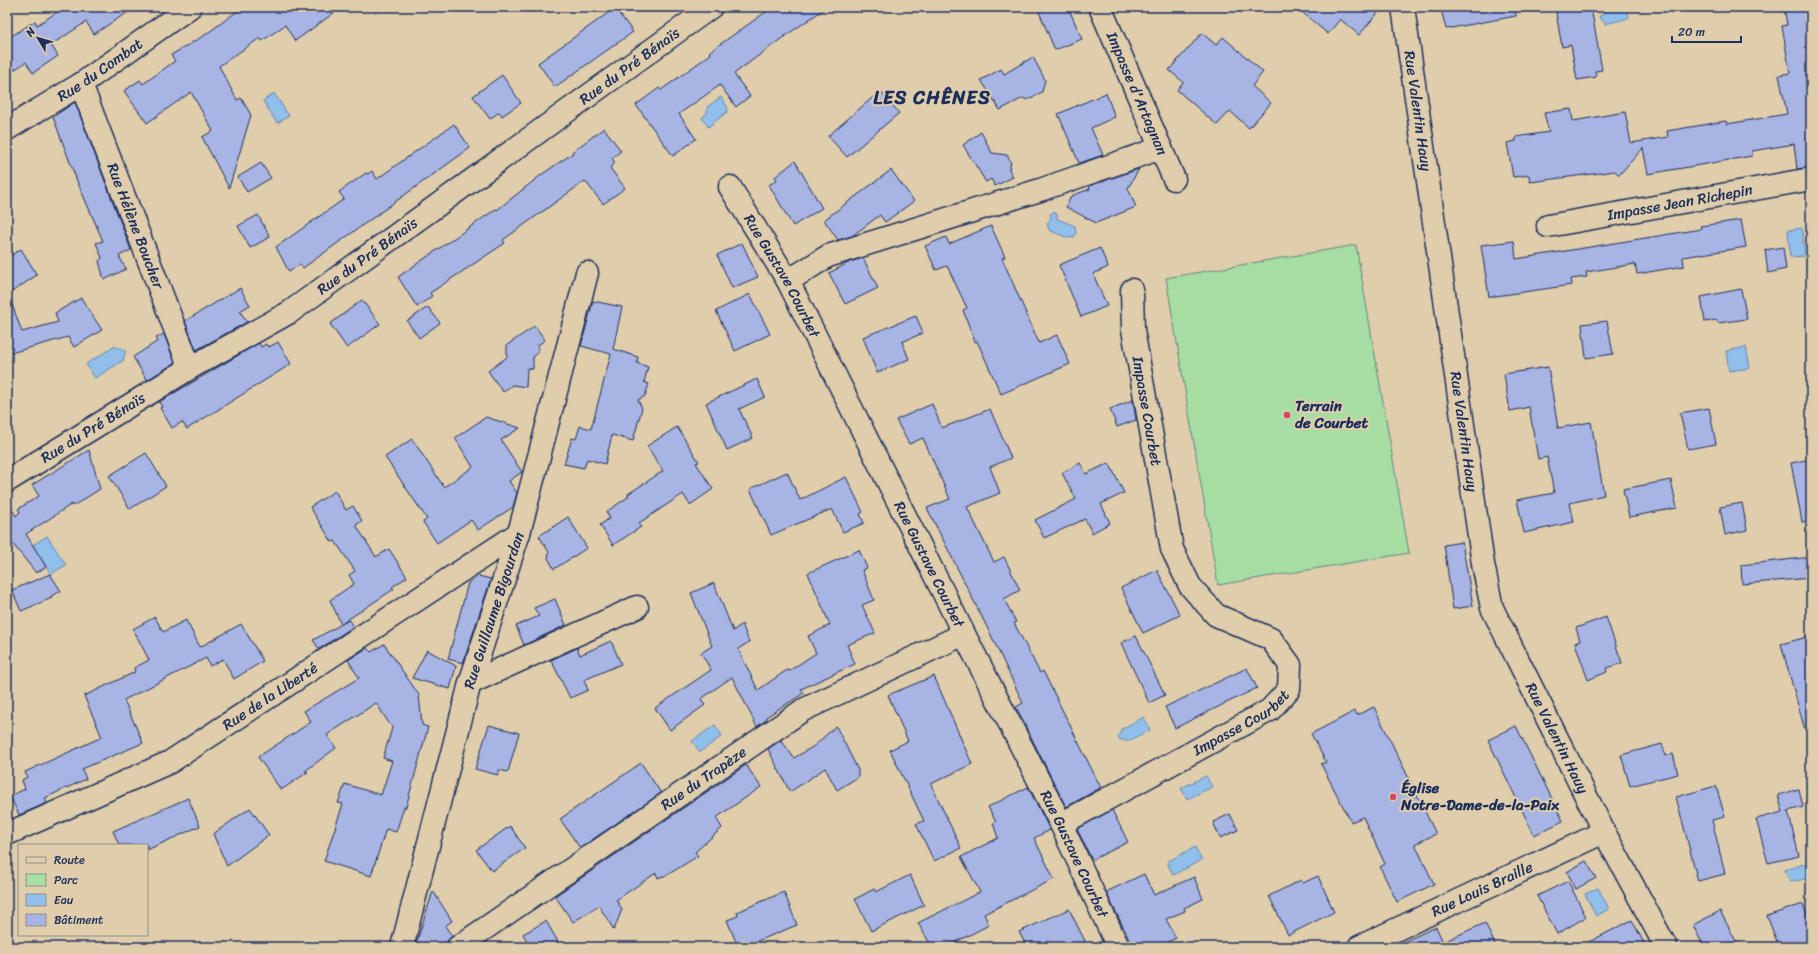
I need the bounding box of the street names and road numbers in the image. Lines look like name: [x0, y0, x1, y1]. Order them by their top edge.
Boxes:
street label: Rue du Pré Bénaïs: [573, 20, 686, 112]
street label: Impasse d'Artagnan: [1099, 26, 1175, 159]
street label: Rue du Combat: [52, 31, 149, 109]
street label: Rue Valentin Hauy: [1396, 49, 1439, 173]
street label: Rue Hélène Boucher: [99, 159, 172, 294]
street label: Impasse Jean Richepin: [1604, 177, 1755, 228]
street label: Rue Gustave Courbet: [737, 209, 828, 343]
street label: Rue du Pré Bénaïs: [311, 210, 423, 302]
street label: Impasse Courbet: [1124, 353, 1170, 468]
street label: Rue Valentin Hauy: [1442, 370, 1486, 494]
street label: Rue du Pré Bénaïs: [35, 385, 151, 470]
street label: Rue Gustave Courbet: [887, 496, 972, 633]
street label: Rue Guillaume Bigourdan: [456, 528, 532, 692]
street label: Rue de la Liberté: [217, 655, 324, 737]
street label: Rue Valentin Hauy: [1518, 678, 1596, 798]
street label: Impasse Courbet: [1187, 683, 1296, 763]
street label: Rue du Trapèze: [655, 739, 752, 817]
street label: Rue Gustave Courbet: [1033, 786, 1116, 923]
street label: Rue Louis Braille: [1427, 854, 1538, 924]

